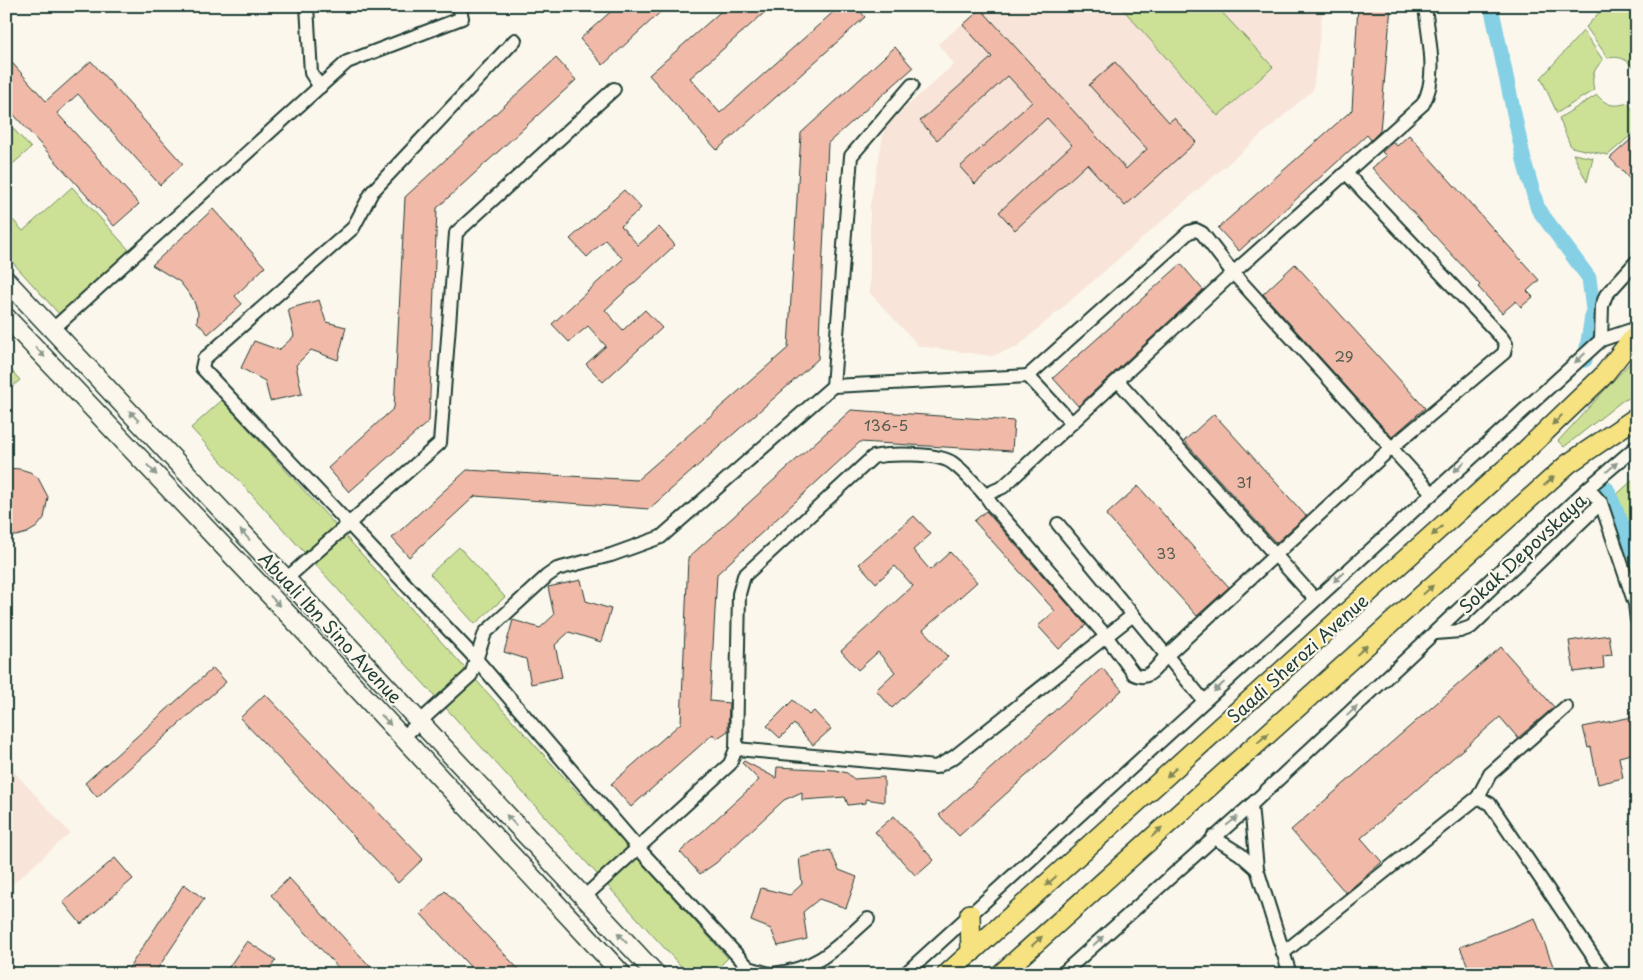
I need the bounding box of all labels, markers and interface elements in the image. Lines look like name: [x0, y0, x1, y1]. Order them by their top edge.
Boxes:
house number: 29: [1334, 344, 1354, 367]
one-way arrow: [34, 346, 46, 358]
one-way arrow: [1573, 353, 1586, 364]
one-way arrow: [128, 410, 140, 422]
house number: 136-5: [864, 413, 908, 436]
one-way arrow: [1551, 414, 1563, 426]
one-way arrow: [1453, 462, 1466, 473]
one-way arrow: [1605, 462, 1618, 473]
one-way arrow: [146, 464, 158, 476]
house number: 31: [1236, 470, 1252, 493]
one-way arrow: [1543, 476, 1556, 487]
street label: Sokak Depovskaya: [1452, 486, 1592, 619]
one-way arrow: [1432, 525, 1444, 537]
one-way arrow: [239, 529, 251, 541]
house number: 33: [1156, 541, 1176, 564]
street label: Abuali Ibn Sino Avenue: [253, 545, 409, 709]
one-way arrow: [1334, 571, 1346, 583]
one-way arrow: [1422, 584, 1434, 596]
street label: Saadi Sherozi Avenue: [1220, 587, 1374, 729]
one-way arrow: [269, 595, 281, 607]
one-way arrow: [1355, 644, 1367, 656]
one-way arrow: [1214, 681, 1226, 693]
one-way arrow: [1346, 705, 1358, 717]
one-way arrow: [380, 714, 392, 726]
one-way arrow: [1256, 732, 1268, 744]
one-way arrow: [1165, 766, 1178, 777]
one-way arrow: [505, 814, 517, 826]
one-way arrow: [1226, 816, 1238, 827]
one-way arrow: [1151, 826, 1163, 838]
one-way arrow: [1045, 875, 1058, 886]
one-way arrow: [616, 933, 628, 945]
one-way arrow: [1030, 935, 1042, 947]
one-way arrow: [1092, 935, 1104, 947]

